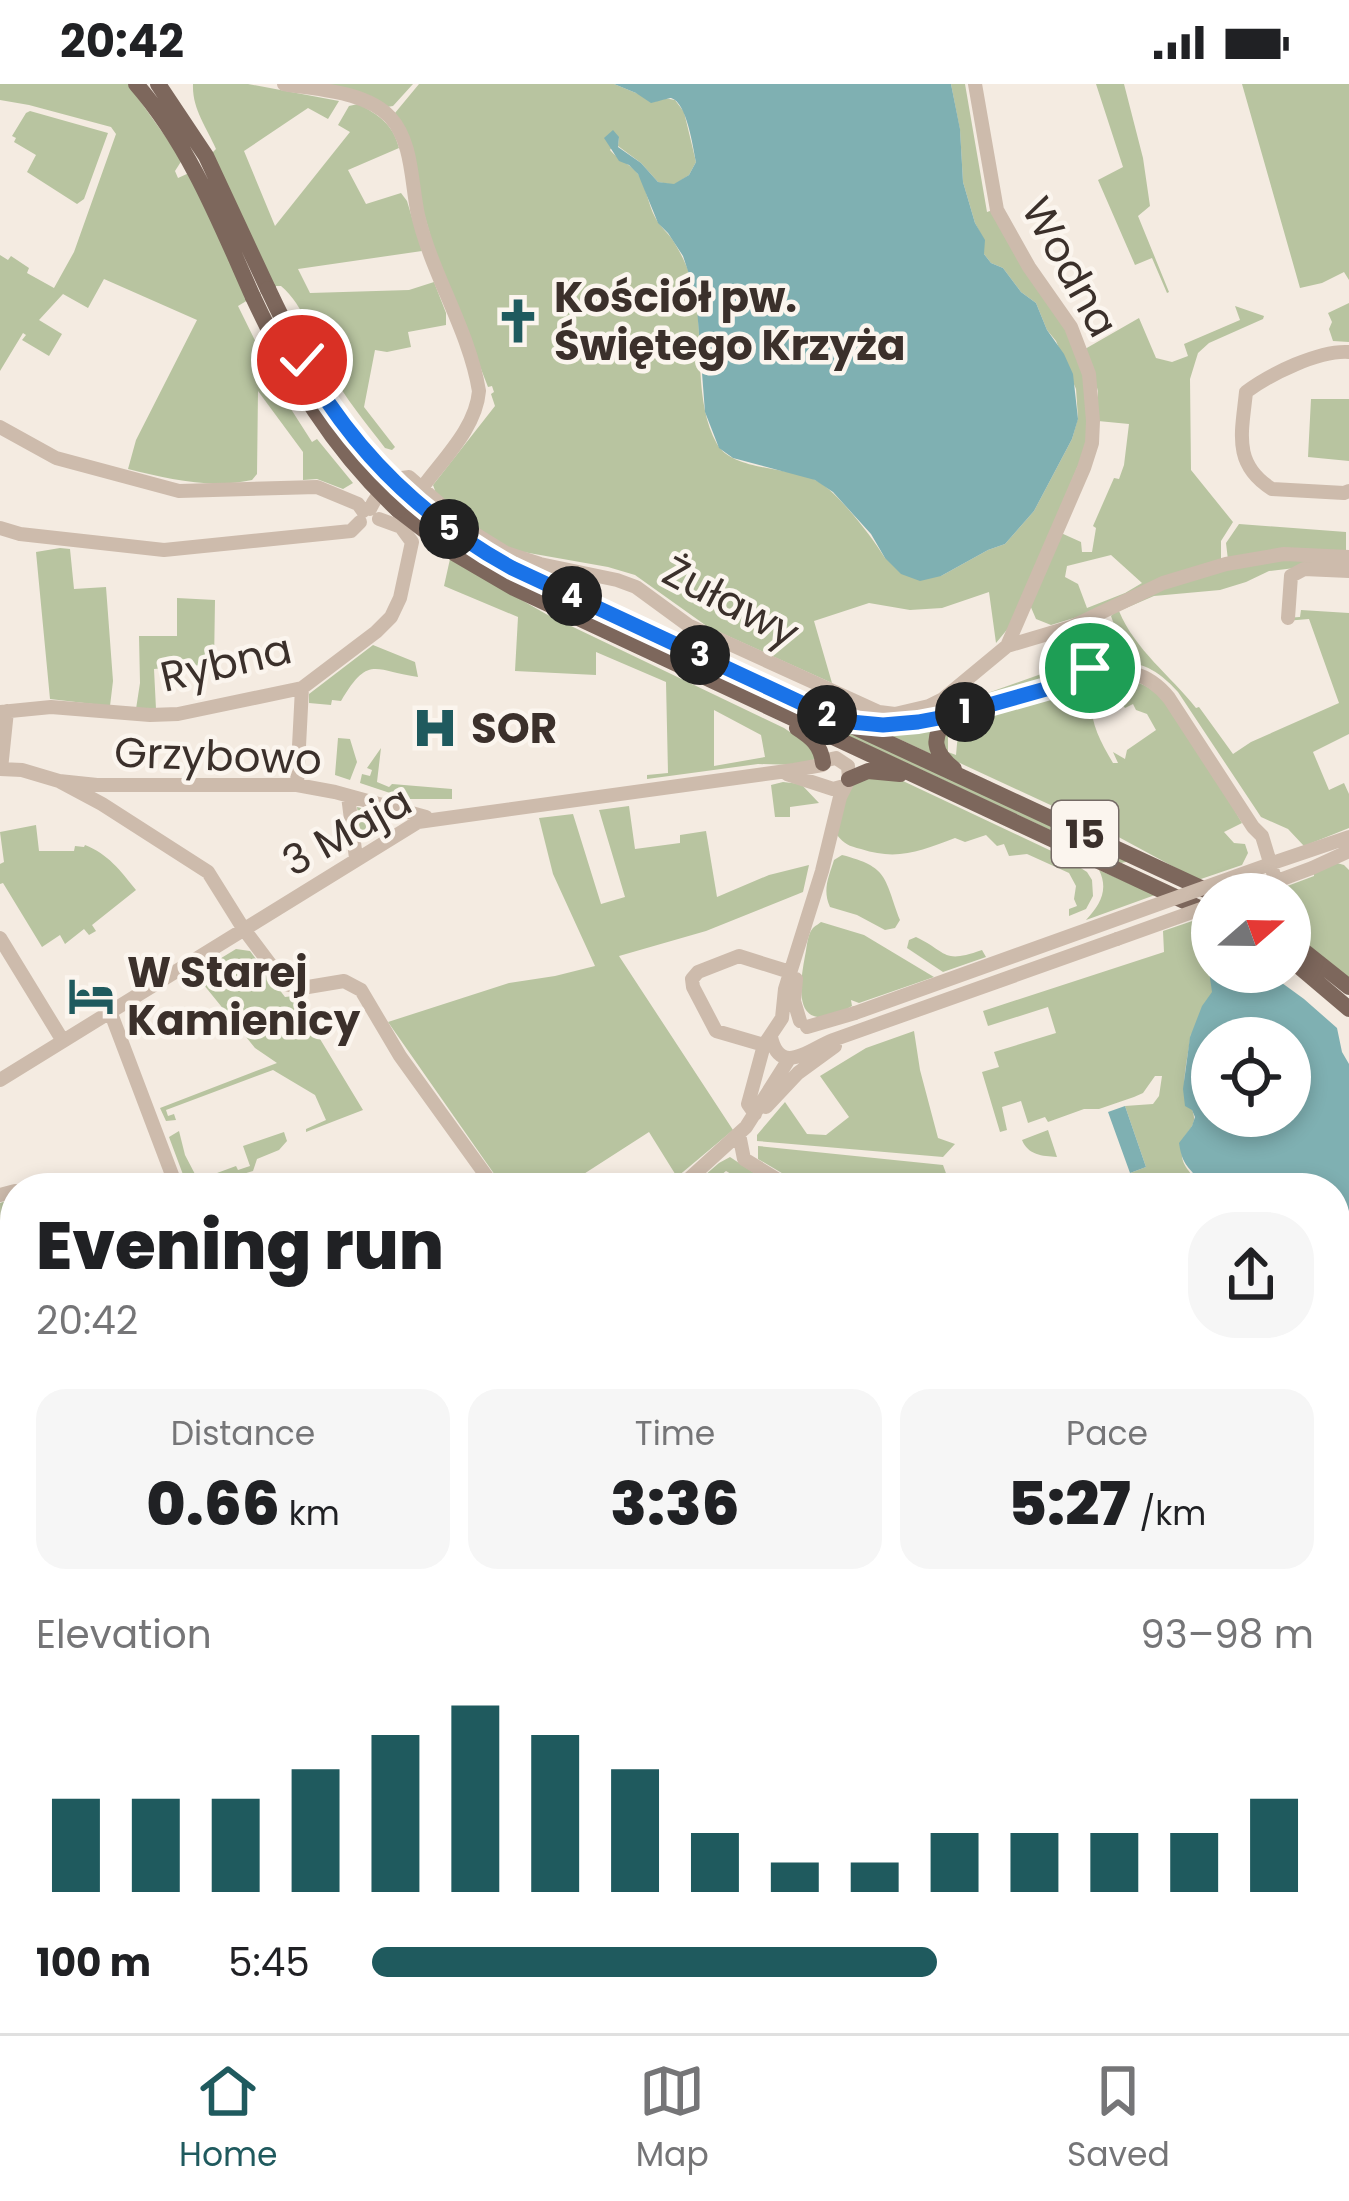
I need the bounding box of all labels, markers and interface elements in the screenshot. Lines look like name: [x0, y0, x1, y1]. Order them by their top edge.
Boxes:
text: 20:42: [60, 10, 184, 73]
street label: Wodna: [1007, 186, 1133, 348]
place label: Kościół pw. Świętego Krzyża: [554, 268, 906, 375]
church icon: Kościół pw. Świętego Krzyża: [493, 296, 543, 346]
pin: [251, 309, 353, 411]
icon: check: [269, 327, 335, 393]
pin: 5: [419, 499, 479, 559]
text: 5: [438, 505, 460, 552]
street label: Żuławy: [652, 542, 810, 663]
pin: 4: [542, 566, 602, 626]
text: 4: [561, 572, 583, 619]
pin: [1039, 617, 1141, 719]
street label: Rybna: [155, 619, 297, 707]
pin: 3: [670, 625, 730, 685]
text: 3: [690, 631, 710, 678]
icon: arrive: [1057, 635, 1123, 701]
pin: 1: [935, 682, 995, 742]
pin: 2: [797, 685, 857, 745]
text: 1: [959, 688, 971, 735]
text: 2: [818, 691, 836, 738]
place label: SOR: [471, 699, 557, 758]
hospital icon: SOR: [410, 703, 460, 753]
street label: Grzybowo: [113, 723, 323, 789]
street label: 3 Maja: [272, 771, 422, 891]
road number: 15: [1052, 801, 1118, 867]
north arrow: [1191, 873, 1311, 993]
map controls: [1191, 873, 1311, 1137]
place label: W Starej Kamienicy: [127, 943, 361, 1050]
hotel icon: W Starej Kamienicy: [66, 971, 116, 1021]
button: locate: [1191, 1017, 1311, 1137]
text: Evening run: [36, 1200, 444, 1292]
button: share: [1188, 1212, 1314, 1338]
text: 20:42: [36, 1293, 138, 1348]
text: Distance: [171, 1410, 315, 1457]
text: Time: [635, 1410, 715, 1457]
text: Pace: [1066, 1410, 1148, 1457]
text: 0.66: [146, 1462, 280, 1546]
text: 3:36: [610, 1462, 740, 1546]
text: 5:27: [1008, 1462, 1131, 1546]
text: km: [280, 1490, 340, 1537]
text: /km: [1131, 1490, 1206, 1537]
text: Elevation: [36, 1607, 212, 1662]
text: 93–98 m: [1140, 1607, 1314, 1662]
text: 100 m: [36, 1935, 151, 1990]
text: 5:45: [228, 1935, 310, 1990]
tab: Home: [179, 2058, 278, 2180]
tab: Map: [636, 2058, 709, 2180]
tab: Saved: [1067, 2058, 1170, 2180]

